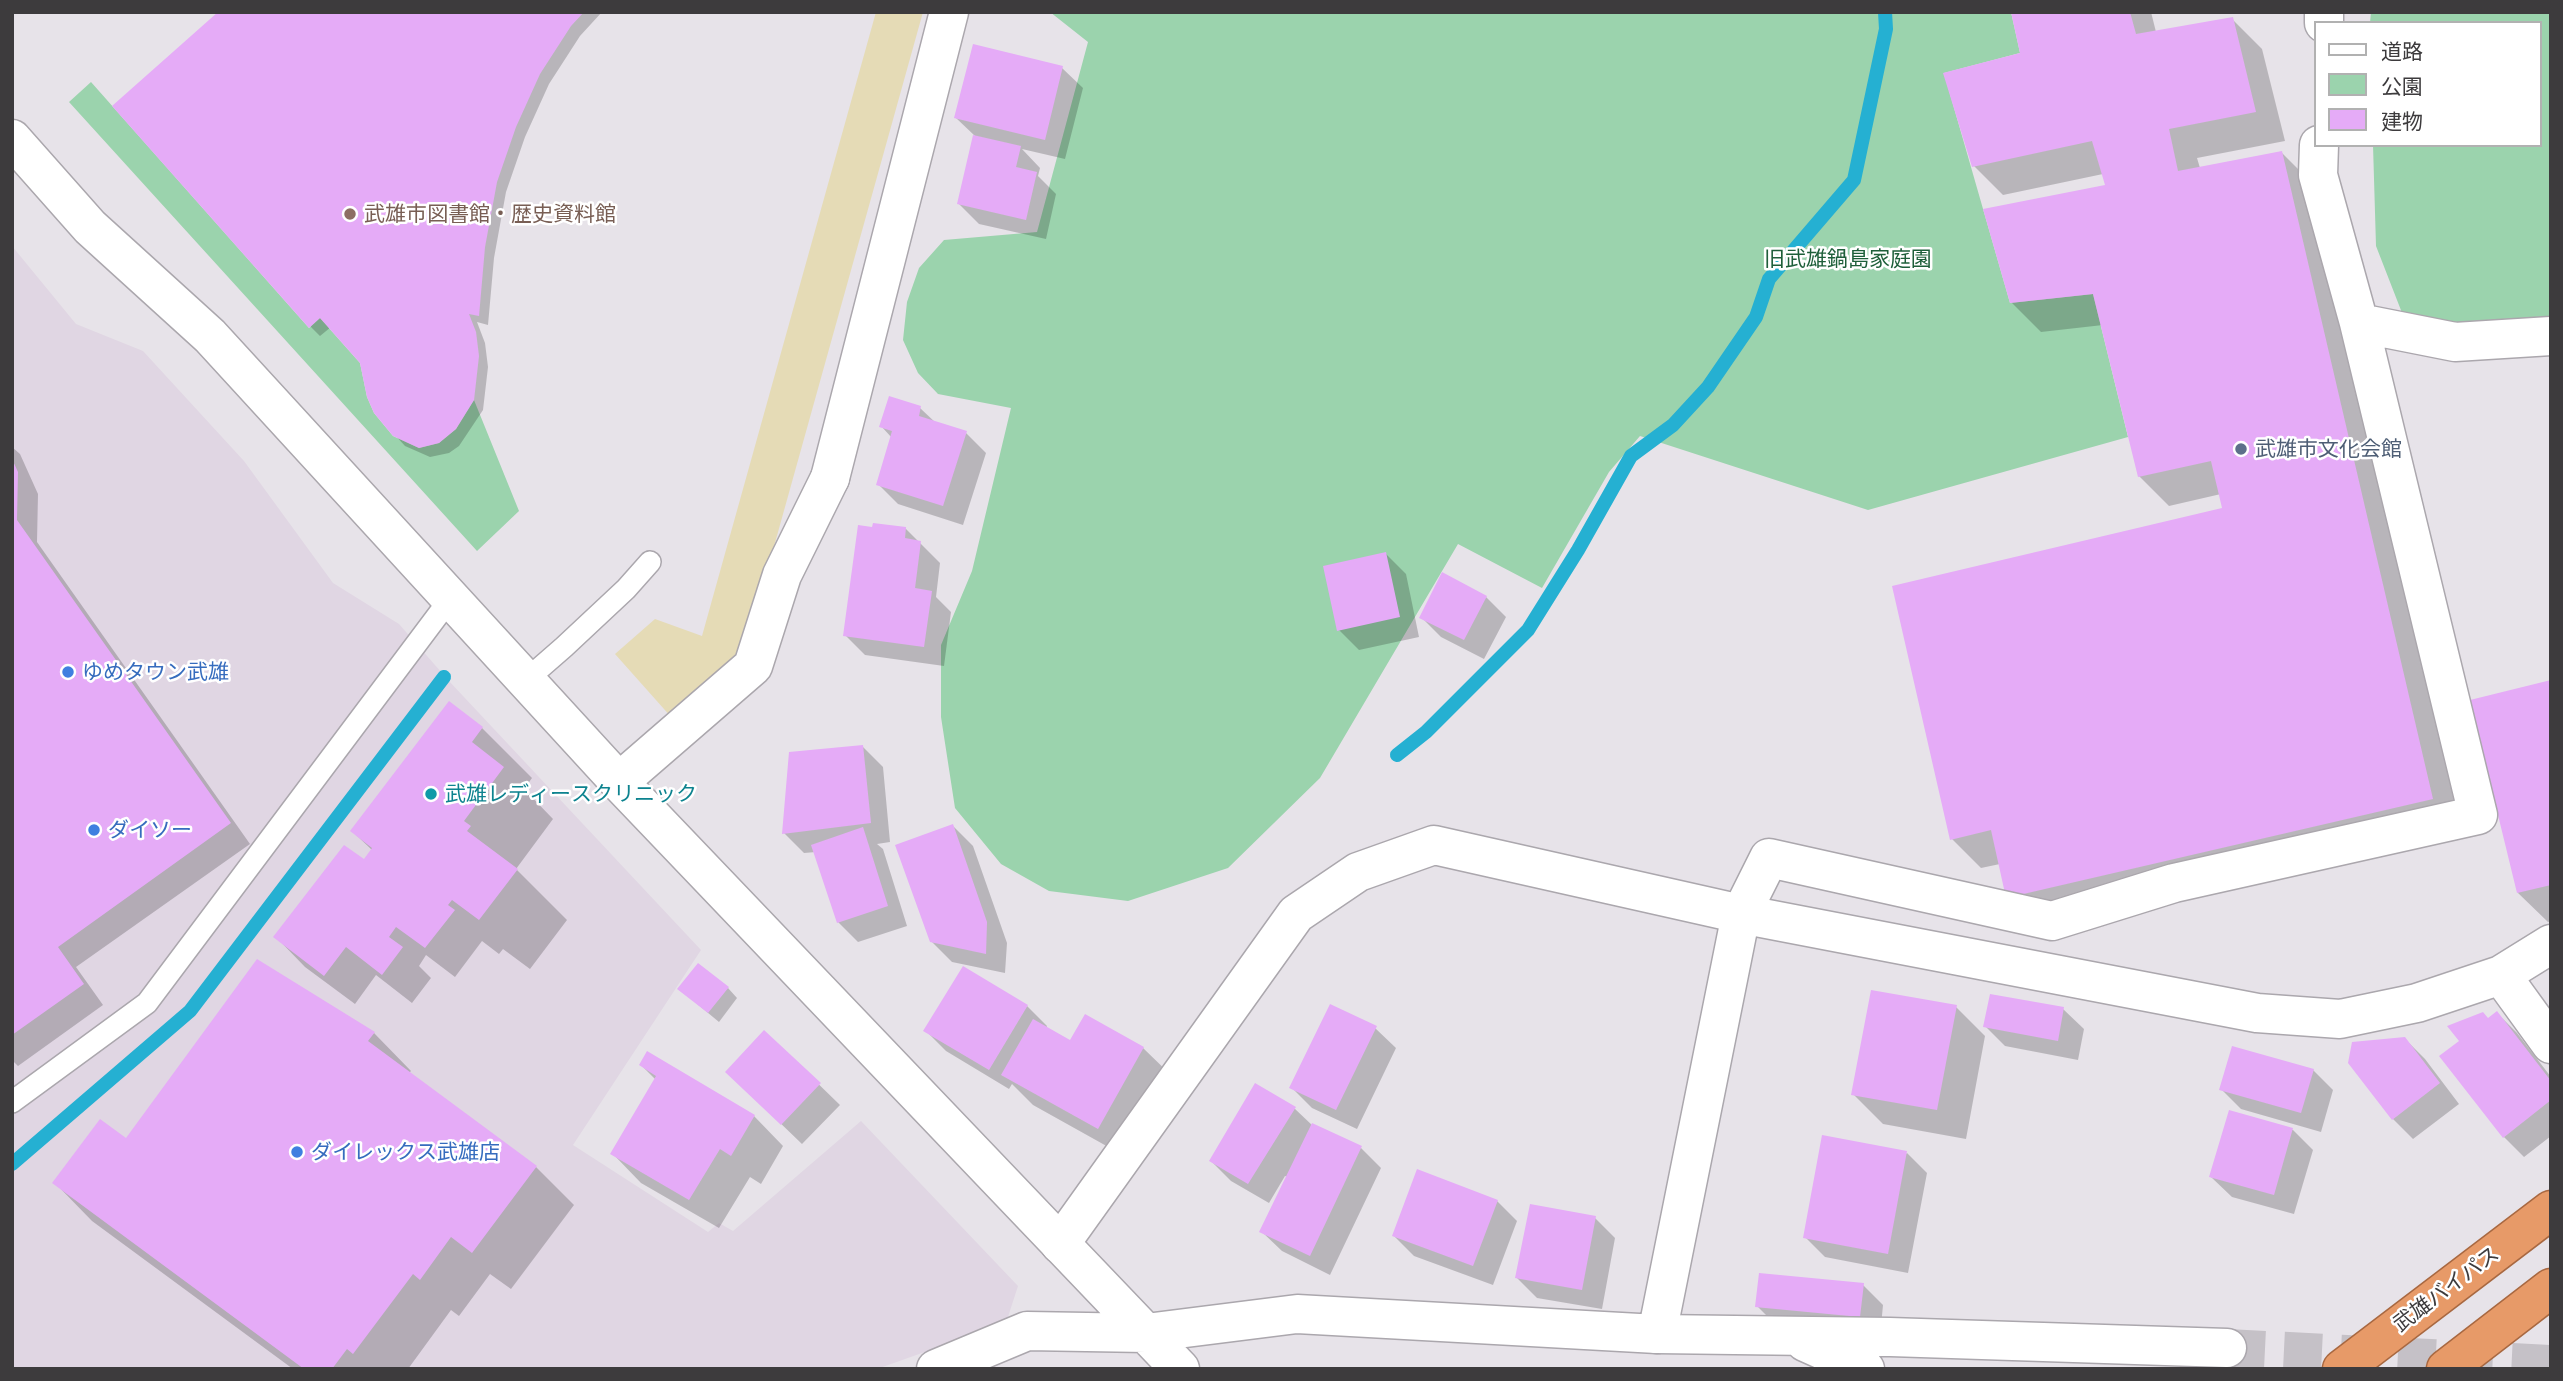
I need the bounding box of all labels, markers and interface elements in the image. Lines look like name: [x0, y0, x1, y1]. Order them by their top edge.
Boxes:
legend: [2314, 21, 2542, 147]
text: 道路: [2381, 38, 2423, 63]
text: 公園: [2381, 73, 2423, 98]
text: 建物: [2381, 108, 2423, 133]
place label: 武雄市図書館・歴史資料館: [364, 201, 616, 227]
marker: 武雄市図書館・歴史資料館: [342, 206, 358, 222]
park label: 旧武雄鍋島家庭園: [1764, 246, 1932, 272]
place label: 武雄市文化会館: [2255, 436, 2402, 462]
marker: 武雄市文化会館: [2233, 441, 2249, 457]
place label: ゆめタウン武雄: [82, 659, 229, 685]
marker: ゆめタウン武雄: [60, 664, 76, 680]
place label: 武雄レディースクリニック: [445, 781, 697, 807]
marker: 武雄レディースクリニック: [423, 786, 439, 802]
place label: ダイソー: [108, 817, 192, 843]
marker: ダイソー: [86, 822, 102, 838]
place label: ダイレックス武雄店: [311, 1139, 500, 1165]
marker: ダイレックス武雄店: [289, 1144, 305, 1160]
street label: 武雄バイパス: [2388, 1241, 2504, 1337]

